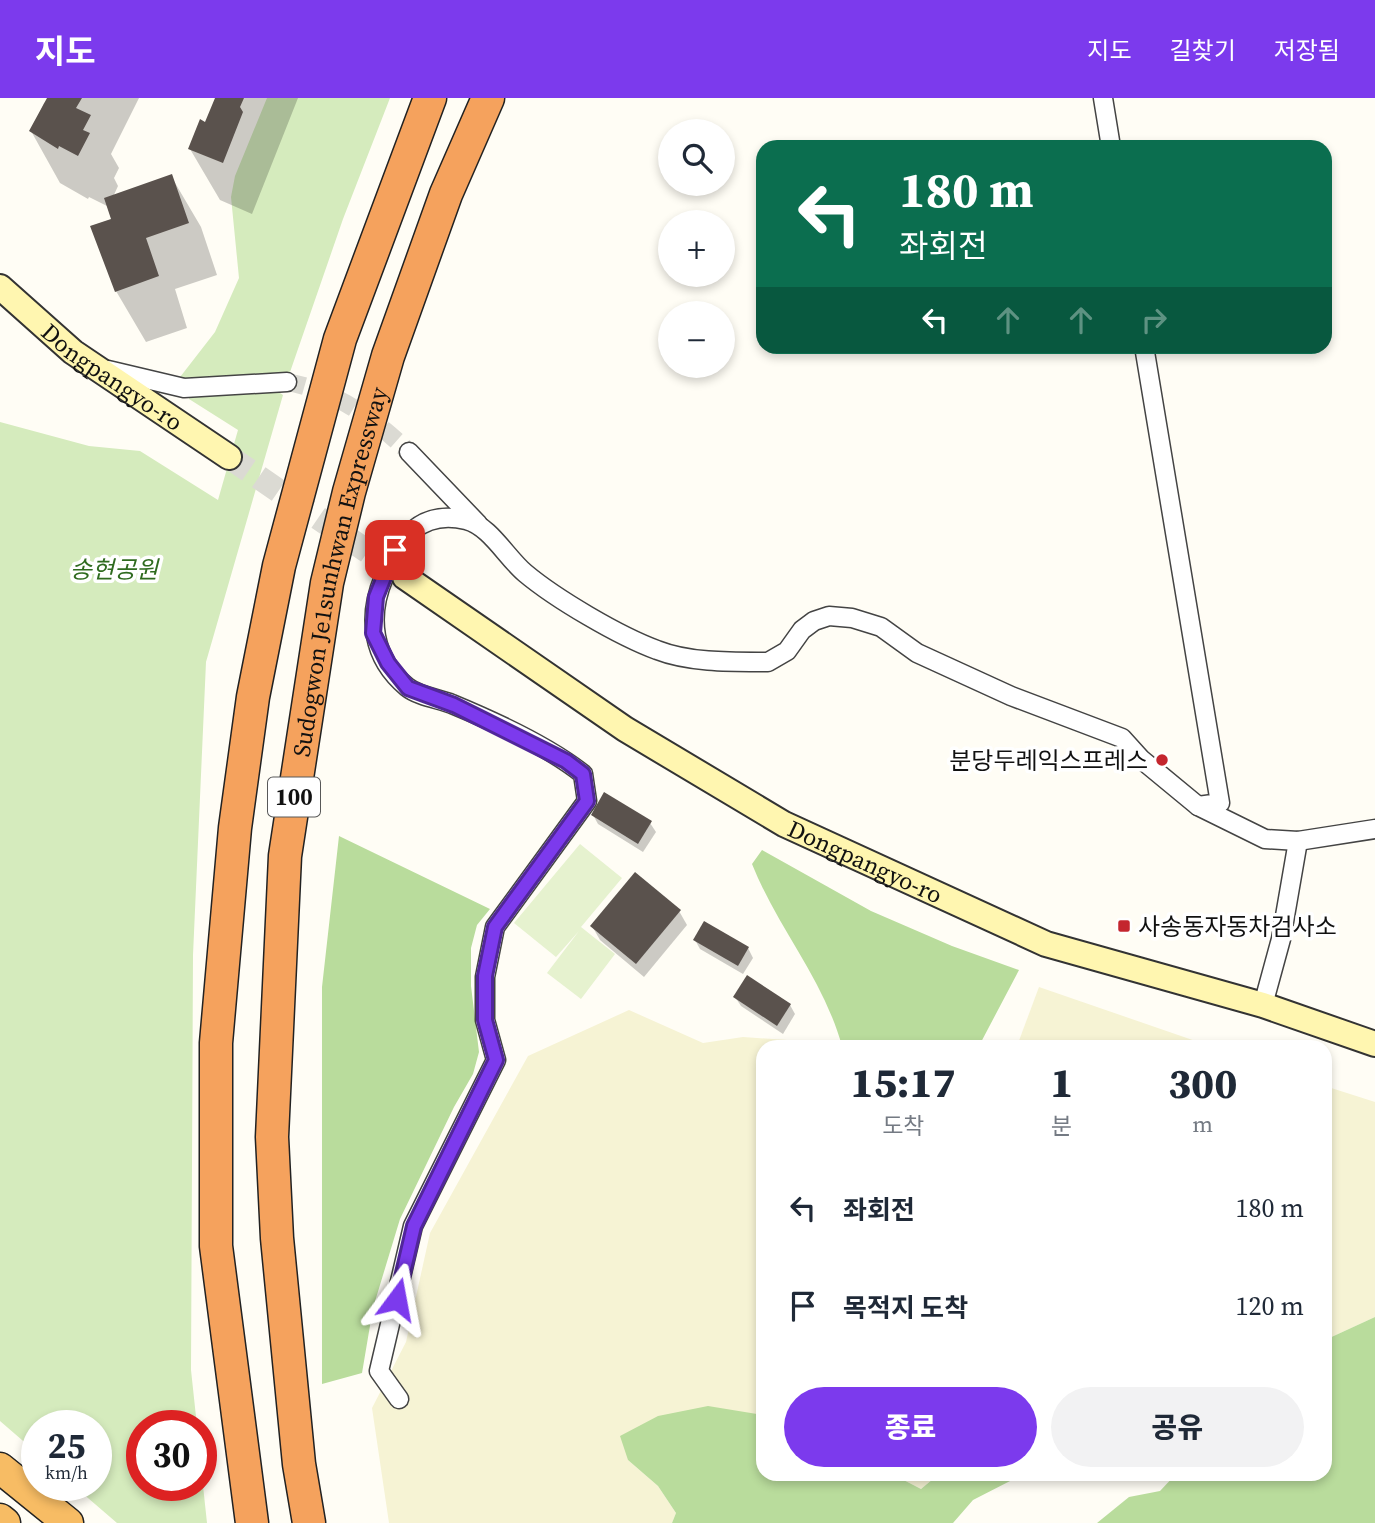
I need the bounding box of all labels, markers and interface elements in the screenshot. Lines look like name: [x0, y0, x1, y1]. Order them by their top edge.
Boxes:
text: 지도: [35, 29, 96, 74]
text: 지도: [1087, 34, 1132, 67]
text: 길찾기: [1170, 34, 1236, 67]
text: 저장됨: [1274, 34, 1340, 67]
map controls: [658, 119, 735, 378]
button: search: [658, 119, 735, 196]
text: 180 m: [899, 156, 1034, 223]
icon: left: [784, 168, 875, 259]
button: +: [658, 210, 735, 287]
text: 좌회전: [899, 224, 987, 268]
button: −: [658, 301, 735, 378]
icon: left: [916, 301, 954, 339]
icon: ahead: [989, 301, 1027, 339]
icon: ahead: [1062, 301, 1100, 339]
icon: right: [1135, 301, 1173, 339]
street label: Dongpangyo-ro: [34, 315, 190, 438]
street label: Sudogwon Je1sunhwan Expressway: [284, 382, 395, 759]
pin: [365, 520, 425, 580]
icon: arrive: [376, 531, 414, 569]
park label: 송현공원: [70, 553, 160, 586]
place label: 분당두레익스프레스: [949, 744, 1148, 777]
marker: 분당두레익스프레스: [1154, 752, 1170, 768]
road number: 100: [268, 778, 320, 817]
street label: Dongpangyo-ro: [783, 812, 948, 911]
place label: 사송동자동차검사소: [1138, 910, 1337, 943]
marker: 사송동자동차검사소: [1116, 918, 1132, 934]
text: 15:17: [851, 1053, 956, 1111]
text: 1: [1050, 1053, 1073, 1111]
text: 300: [1168, 1054, 1237, 1112]
text: m: [1192, 1108, 1213, 1140]
text: 도착: [882, 1110, 924, 1142]
text: 분: [1051, 1110, 1072, 1142]
icon: left: [784, 1189, 822, 1227]
text: 180 m: [1236, 1190, 1304, 1226]
text: 좌회전: [843, 1192, 915, 1228]
position arrow: [360, 1262, 434, 1336]
icon: arrive: [784, 1287, 822, 1325]
text: 120 m: [1236, 1288, 1304, 1324]
text: 목적지 도착: [843, 1290, 968, 1326]
button: 종료: [784, 1387, 1037, 1467]
button: 공유: [1051, 1387, 1304, 1467]
speed limit sign: 30: [126, 1410, 217, 1501]
text: 25: [48, 1422, 85, 1470]
text: km/h: [45, 1460, 88, 1485]

